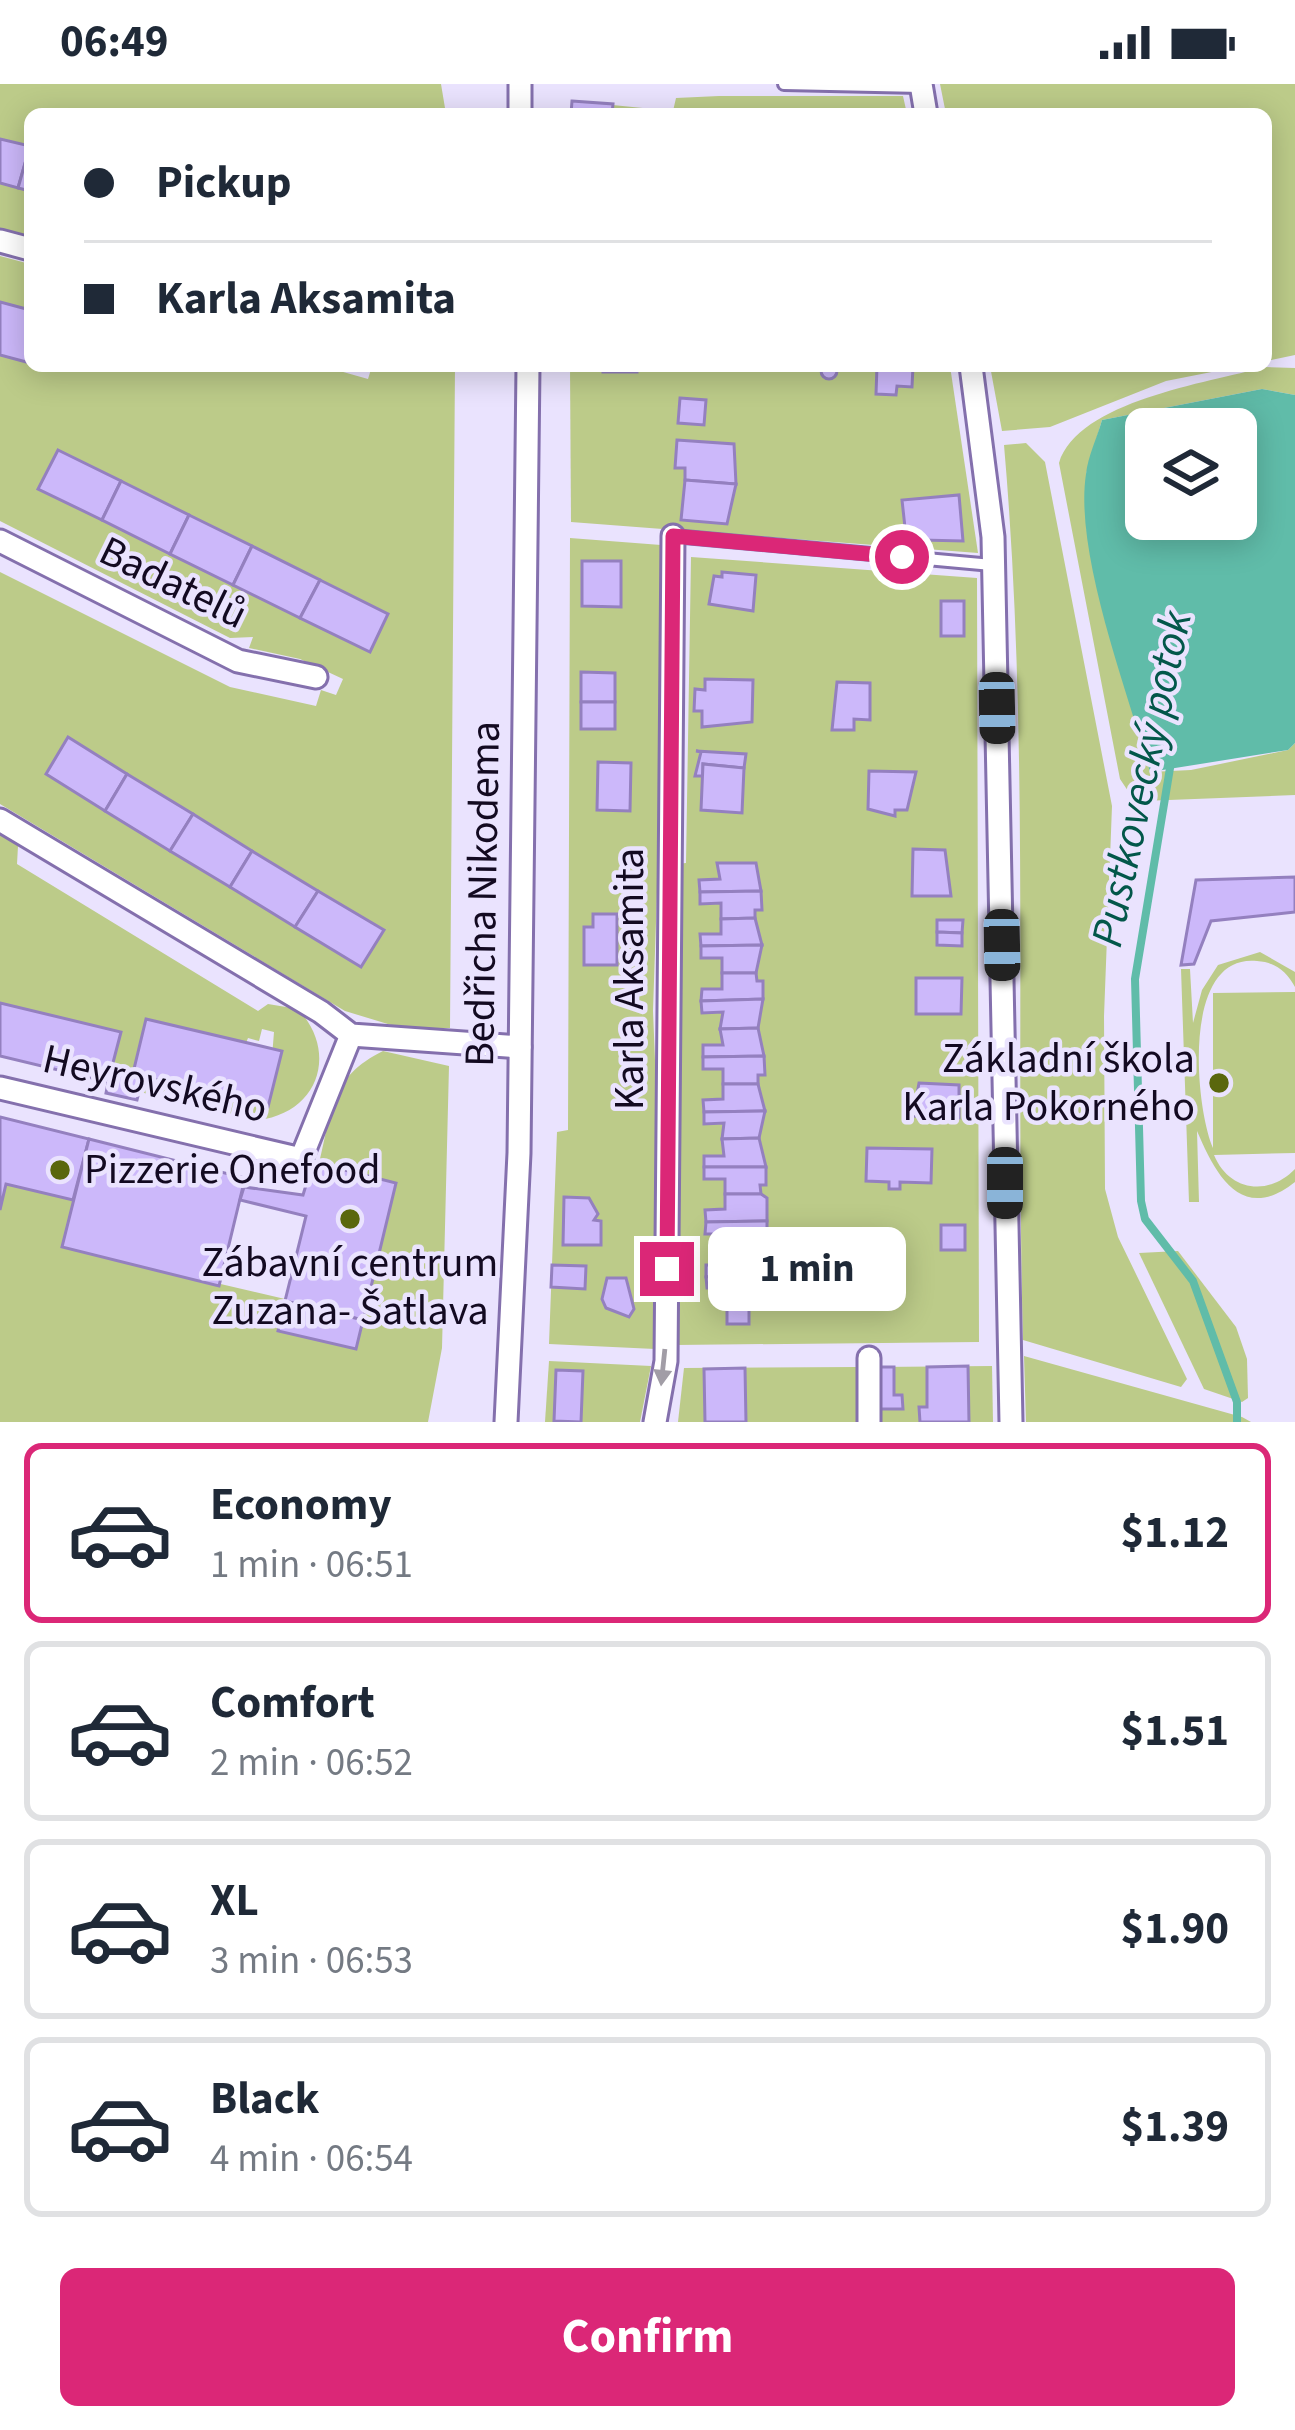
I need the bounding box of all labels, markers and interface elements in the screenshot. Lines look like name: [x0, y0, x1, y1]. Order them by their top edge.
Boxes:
text: 06:49: [60, 10, 169, 74]
text: Pickup: [156, 151, 292, 215]
text: Karla Aksamita: [156, 267, 456, 331]
map controls: [1125, 408, 1257, 540]
button: layers: [1125, 408, 1257, 540]
street label: Badatelů: [89, 521, 257, 645]
route start: [875, 530, 929, 584]
water label: Pustkovecký potok: [1075, 604, 1209, 953]
car: [978, 672, 1016, 744]
street label: Bedřicha Nikodema: [450, 721, 516, 1067]
street label: Karla Aksamita: [600, 848, 660, 1110]
car: [983, 909, 1021, 981]
street label: Heyrovského: [37, 1029, 273, 1139]
place label: Základní škola Karla Pokorného: [902, 1029, 1195, 1137]
marker: Základní škola Karla Pokorného: [1206, 1070, 1232, 1096]
place label: Pizzerie Onefood: [84, 1140, 381, 1200]
car: [987, 1147, 1023, 1219]
marker: Pizzerie Onefood: [47, 1157, 73, 1183]
marker: Zábavní centrum Zuzana- Šatlava: [337, 1206, 363, 1232]
callout: 1 min: [709, 1227, 907, 1311]
place label: Zábavní centrum Zuzana- Šatlava: [202, 1233, 498, 1341]
text: 1 min: [760, 1241, 854, 1297]
route end: [640, 1242, 694, 1296]
one-way arrow: [654, 1349, 673, 1386]
text: Economy: [210, 1473, 392, 1537]
icon: car: [66, 1479, 174, 1587]
text: $1.12: [1120, 1501, 1229, 1565]
text: 1 min · 06:51: [210, 1537, 413, 1593]
text: Comfort: [210, 1671, 375, 1735]
icon: car: [66, 1677, 174, 1785]
text: $1.51: [1120, 1699, 1229, 1763]
text: 2 min · 06:52: [210, 1735, 413, 1791]
text: XL: [210, 1869, 259, 1933]
icon: car: [66, 1875, 174, 1983]
text: $1.90: [1120, 1897, 1229, 1961]
text: 3 min · 06:53: [210, 1933, 413, 1989]
text: Black: [210, 2067, 320, 2131]
icon: car: [66, 2073, 174, 2181]
text: $1.39: [1120, 2095, 1229, 2159]
text: 4 min · 06:54: [210, 2131, 413, 2187]
button: Confirm: [60, 2268, 1235, 2406]

